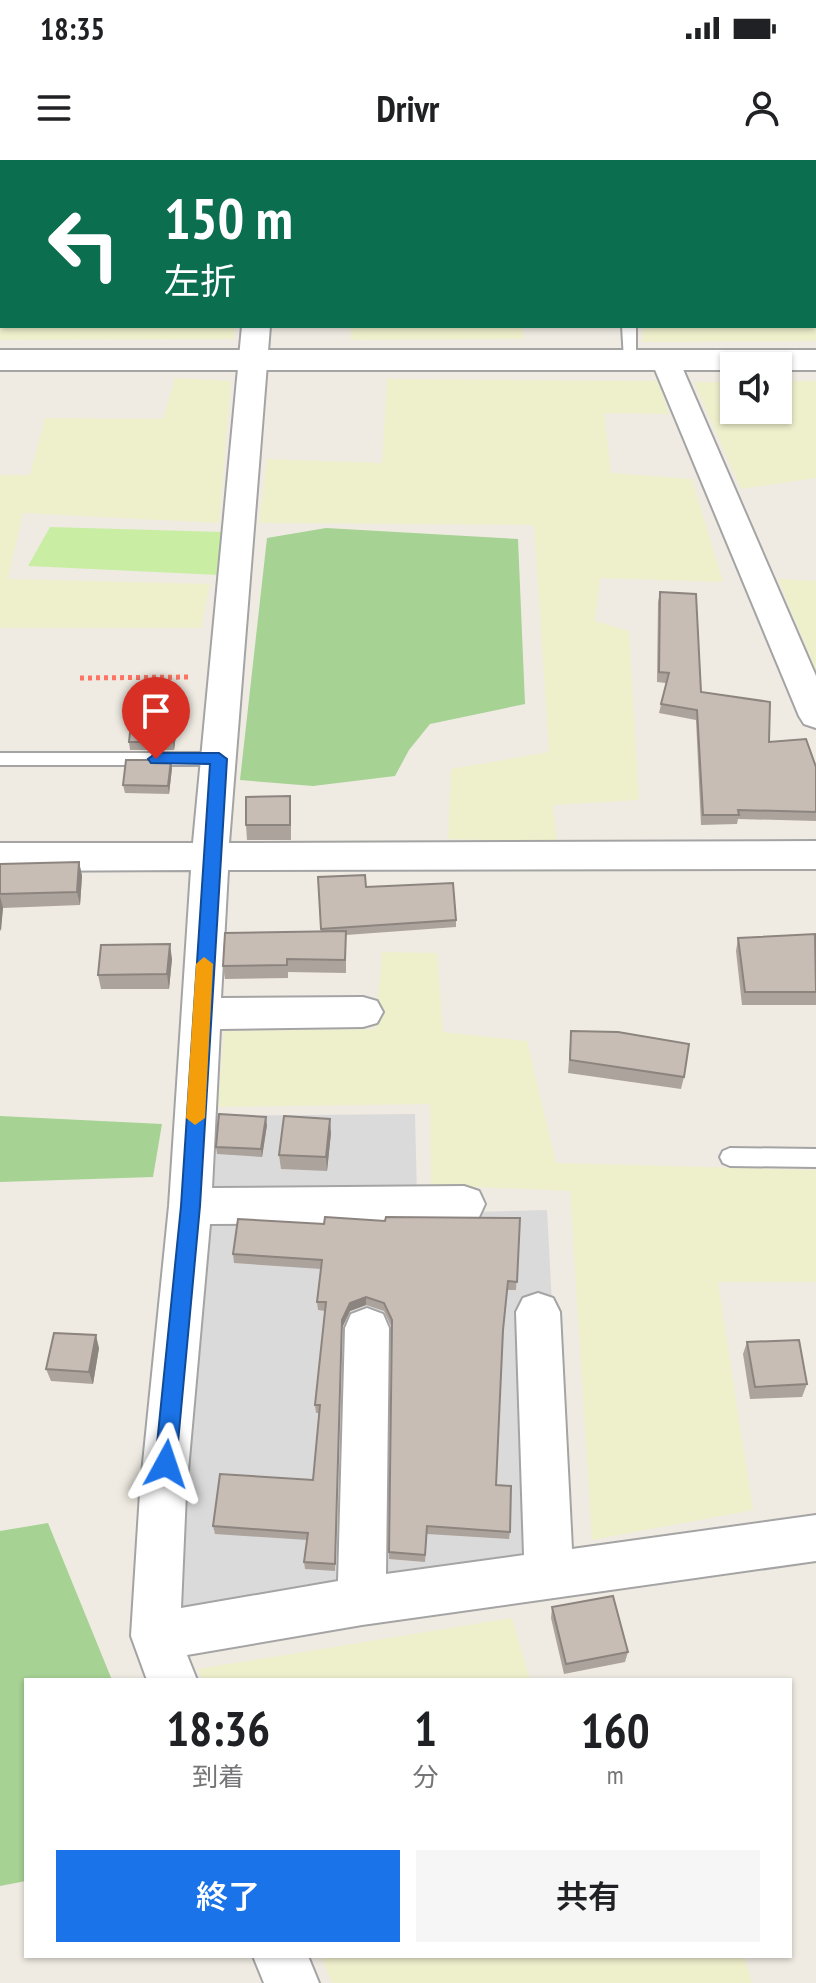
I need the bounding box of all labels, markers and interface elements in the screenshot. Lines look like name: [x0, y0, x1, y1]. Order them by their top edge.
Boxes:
text: 18:35: [40, 9, 105, 48]
text: Drivr: [377, 85, 439, 132]
icon: menu: [32, 86, 76, 130]
icon: person: [740, 86, 784, 130]
text: 150 m: [164, 182, 293, 254]
icon: left: [32, 192, 136, 296]
text: 左折: [164, 257, 236, 304]
map controls: [720, 352, 792, 424]
button: sound: [720, 352, 792, 424]
pin: [122, 677, 190, 759]
icon: arrive: [134, 689, 178, 733]
position arrow: [124, 1422, 208, 1506]
text: 18:36: [166, 1697, 270, 1759]
text: 1: [414, 1697, 437, 1759]
text: 160: [581, 1699, 650, 1761]
text: m: [607, 1758, 624, 1791]
text: 到着: [192, 1760, 244, 1793]
text: 分: [412, 1760, 439, 1793]
button: 終了: [56, 1850, 400, 1942]
button: 共有: [416, 1850, 760, 1942]

